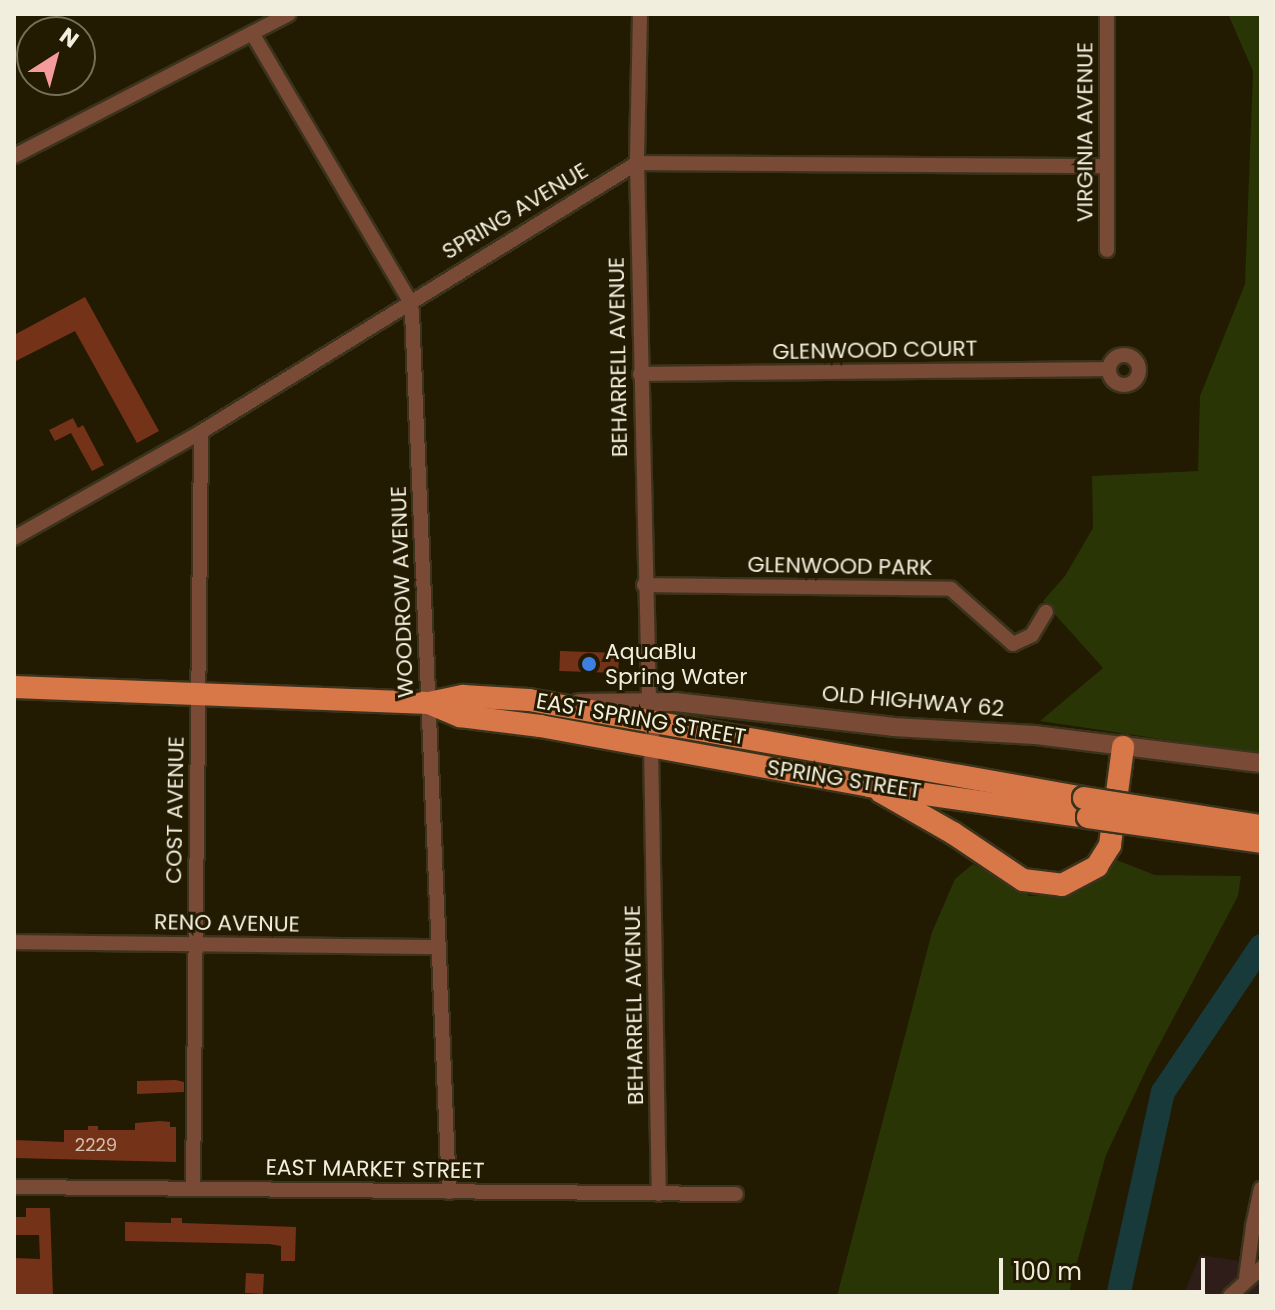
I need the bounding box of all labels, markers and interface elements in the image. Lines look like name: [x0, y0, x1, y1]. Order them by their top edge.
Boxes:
north arrow: [16, 16, 96, 96]
text: N: [53, 20, 85, 55]
street label: VIRGINIA AVENUE: [1072, 42, 1098, 222]
street label: SPRING AVENUE: [437, 157, 593, 265]
street label: BEHARRELL AVENUE: [603, 257, 633, 457]
street label: GLENWOOD COURT: [772, 335, 978, 365]
street label: WOODROW AVENUE: [385, 485, 419, 699]
street label: GLENWOOD PARK: [747, 551, 933, 581]
place label: AquaBlu Spring Water: [605, 638, 747, 690]
marker: AquaBlu Spring Water: [580, 655, 598, 673]
street label: OLD HIGHWAY 62: [821, 680, 1005, 722]
street label: EAST SPRING STREET: [534, 688, 748, 750]
street label: COST AVENUE: [161, 736, 189, 884]
street label: SPRING STREET: [765, 754, 923, 804]
street label: BEHARRELL AVENUE: [619, 905, 649, 1105]
street label: RENO AVENUE: [154, 909, 300, 937]
house number: 2229: [75, 1134, 117, 1156]
street label: EAST MARKET STREET: [265, 1154, 485, 1184]
scale bar: [1003, 1242, 1209, 1292]
text: 100 m: [1013, 1255, 1082, 1288]

